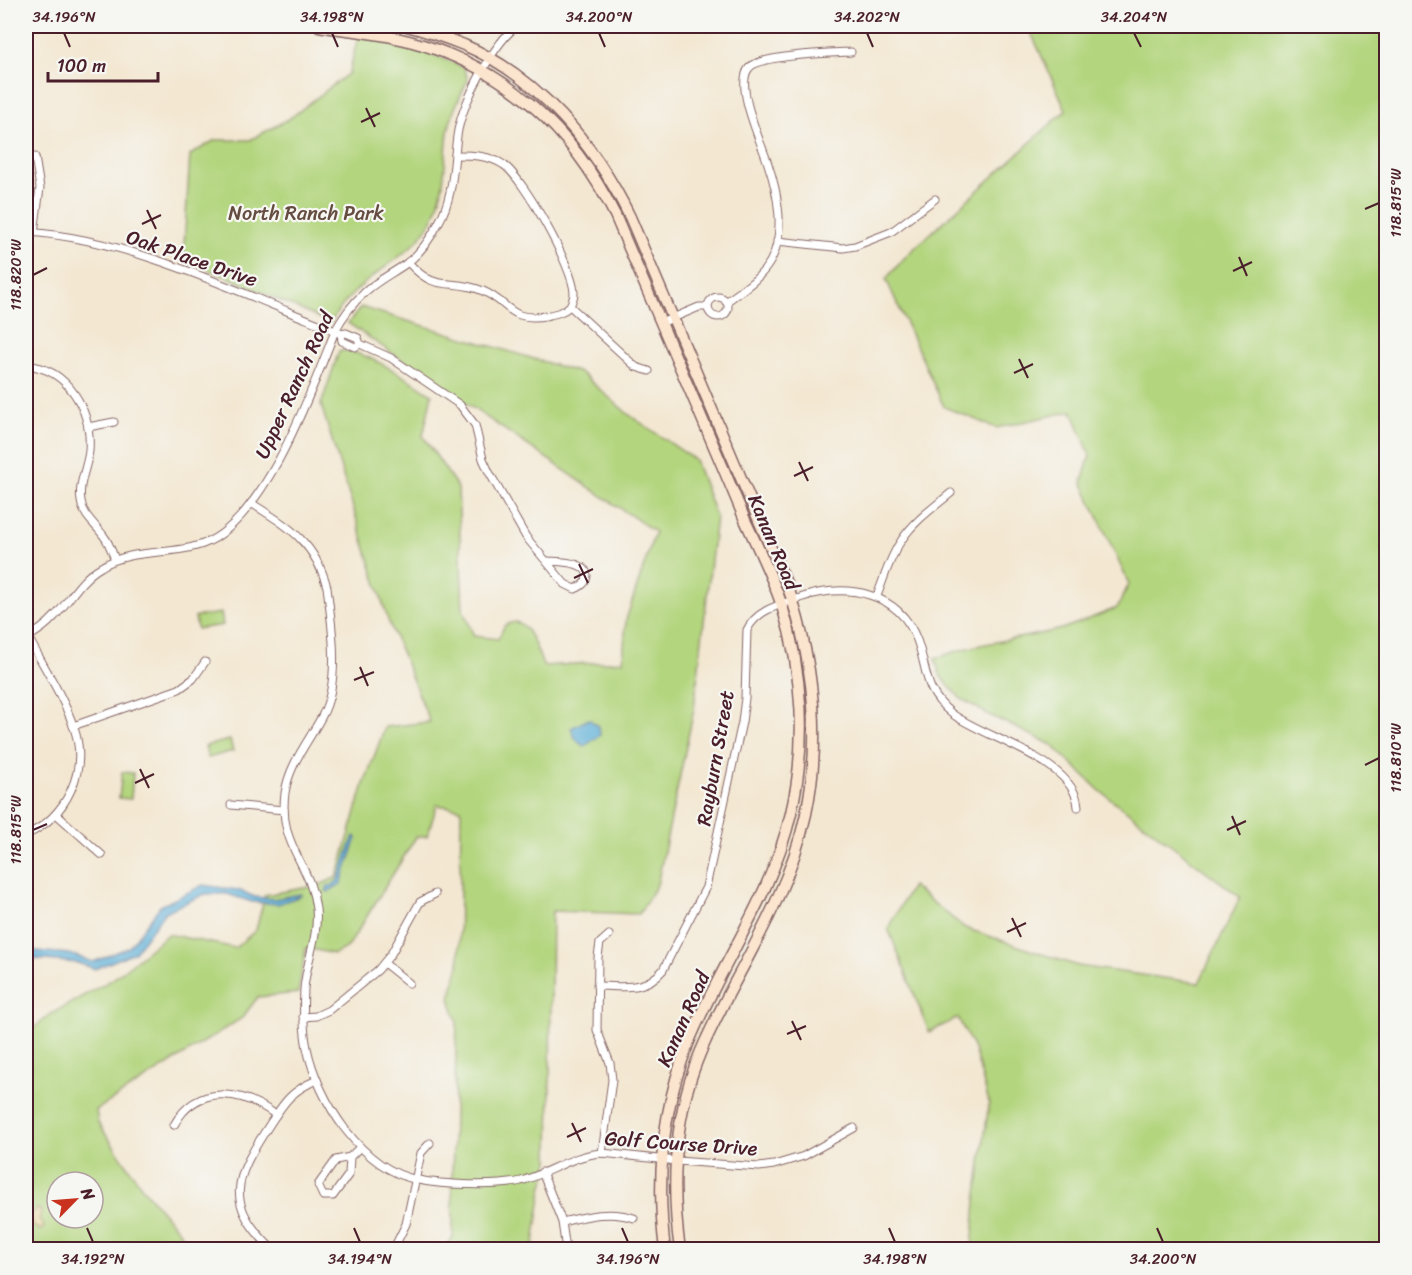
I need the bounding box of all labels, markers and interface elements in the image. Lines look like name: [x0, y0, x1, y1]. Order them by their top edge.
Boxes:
text: 34.196°N: [32, 4, 96, 30]
text: 34.198°N: [300, 4, 364, 30]
text: 34.200°N: [566, 4, 633, 30]
text: 34.202°N: [834, 4, 900, 30]
text: 34.204°N: [1101, 4, 1168, 30]
scale bar: [48, 45, 158, 83]
text: 100 m: [57, 50, 106, 82]
text: 118.815°W: [1383, 168, 1409, 238]
park label: North Ranch Park: [228, 196, 384, 231]
street label: Oak Place Drive: [121, 220, 262, 297]
text: 118.820°W: [3, 239, 29, 311]
street label: Upper Ranch Road: [245, 304, 345, 465]
street label: Kanan Road: [738, 489, 810, 597]
street label: Rayburn Street: [686, 687, 745, 829]
text: 118.810°W: [1383, 723, 1409, 793]
text: 118.815°W: [3, 795, 29, 865]
street label: Kanan Road: [647, 964, 721, 1073]
street label: Golf Course Drive: [603, 1121, 759, 1166]
north arrow: [45, 1170, 105, 1230]
text: N: [72, 1182, 104, 1206]
text: 34.192°N: [61, 1246, 125, 1272]
text: 34.194°N: [328, 1246, 393, 1272]
text: 34.196°N: [596, 1246, 660, 1272]
text: 34.198°N: [863, 1246, 927, 1272]
text: 34.200°N: [1130, 1246, 1197, 1272]

